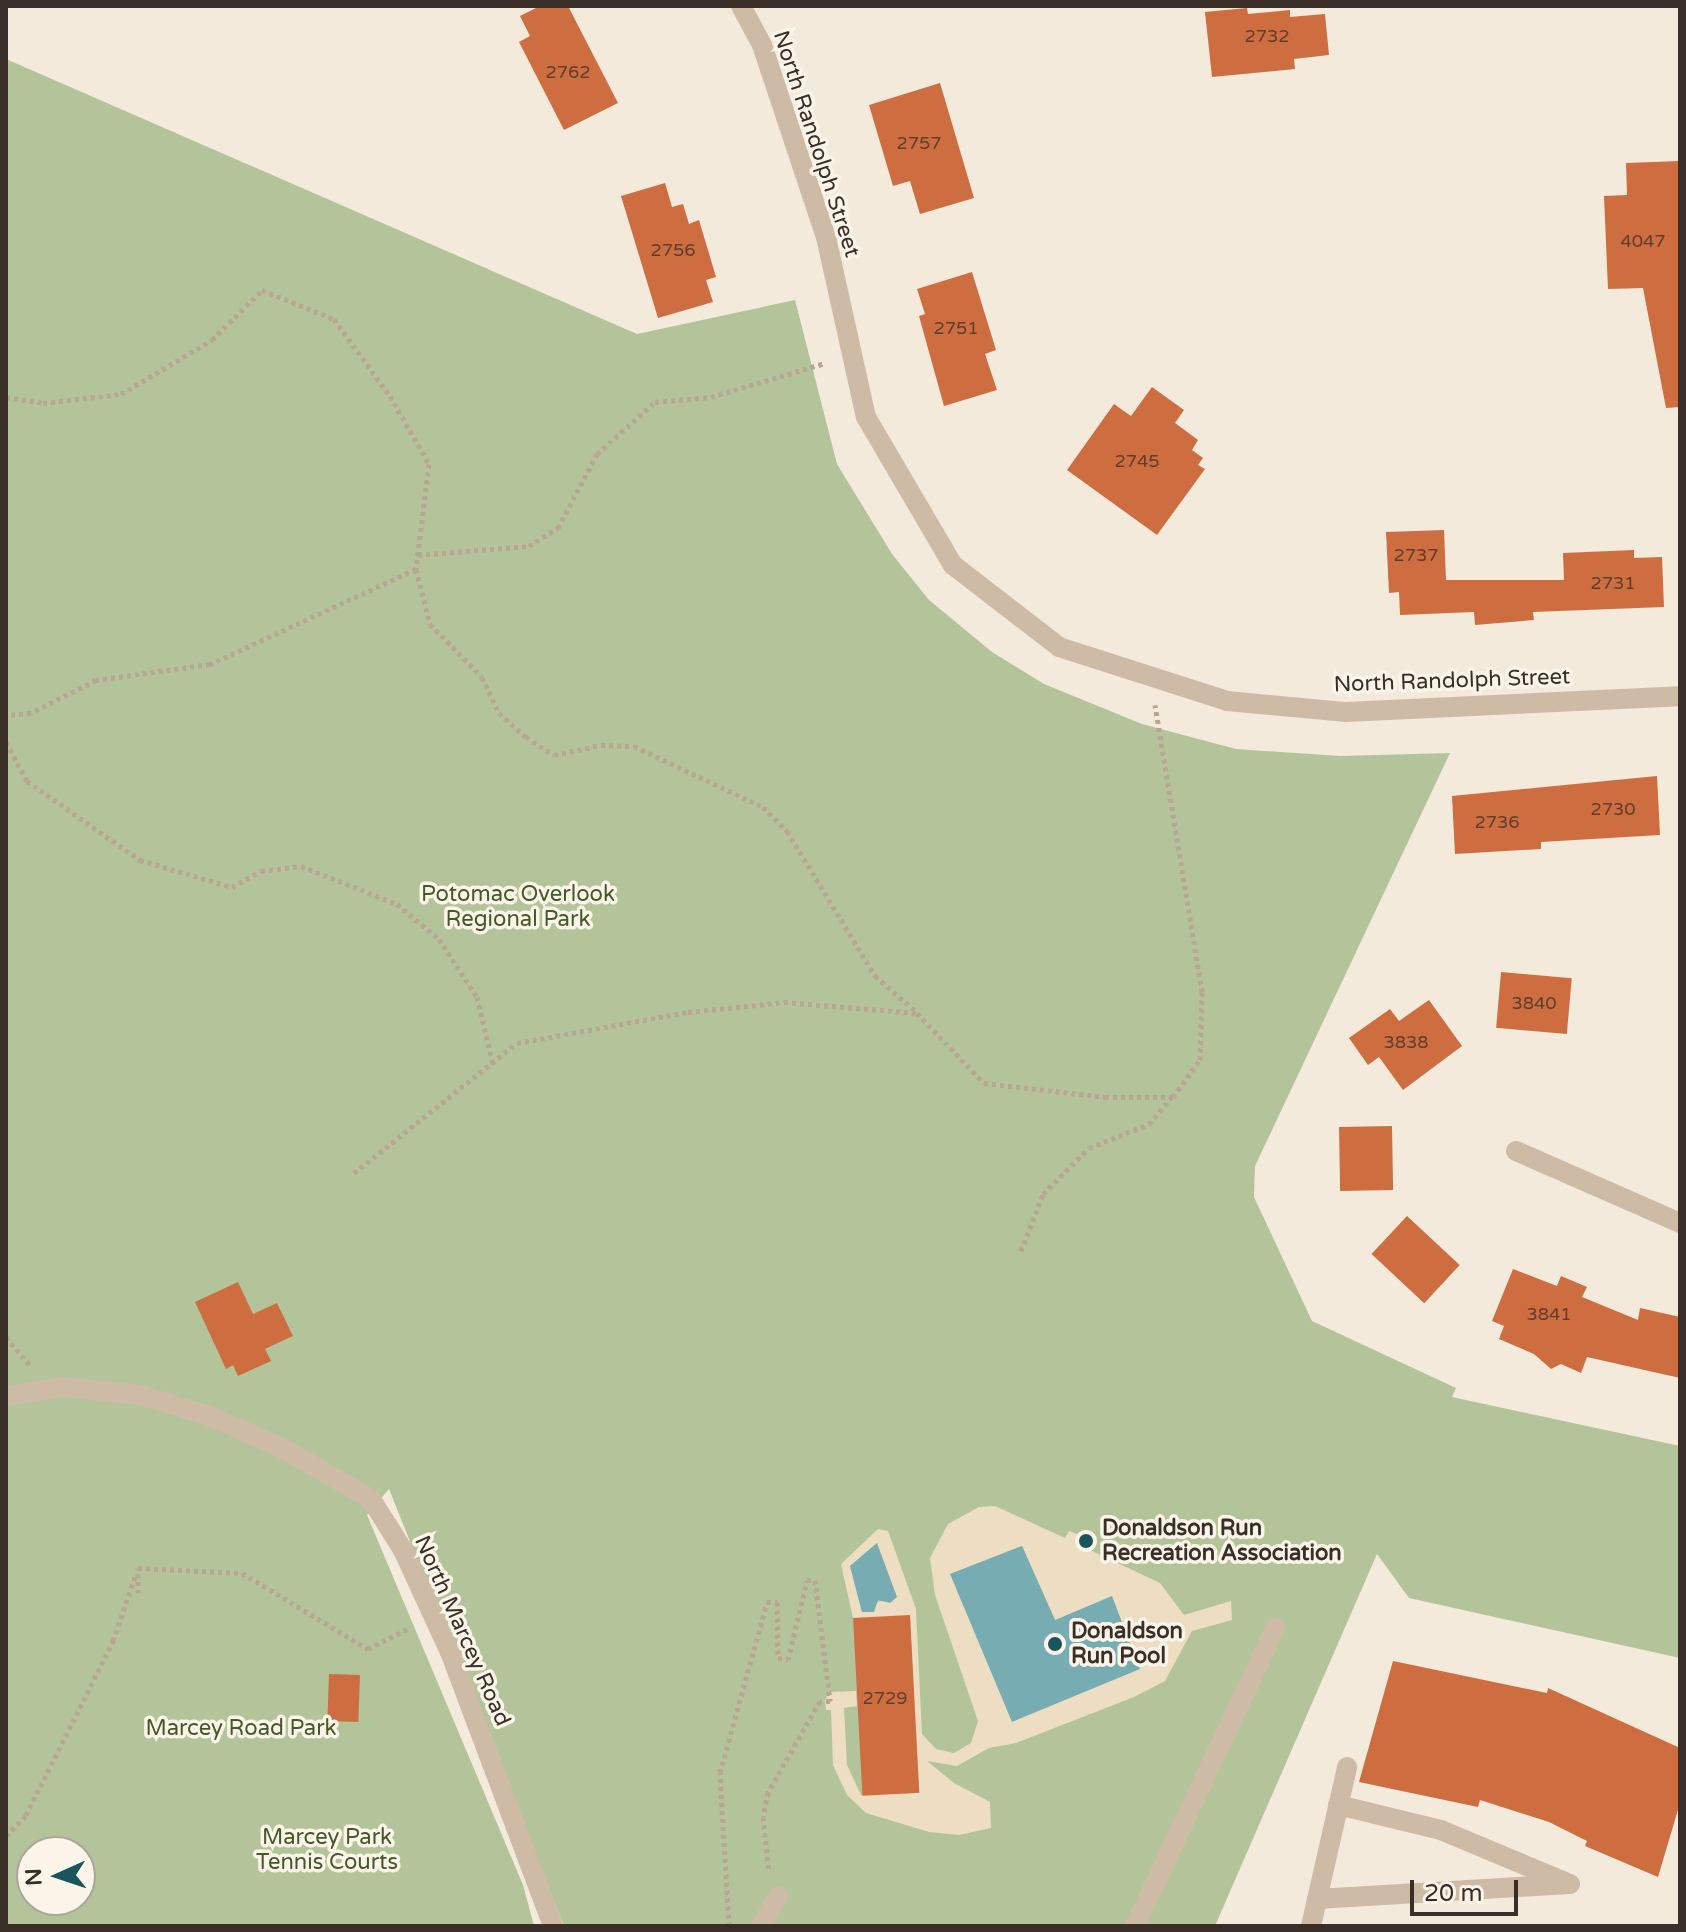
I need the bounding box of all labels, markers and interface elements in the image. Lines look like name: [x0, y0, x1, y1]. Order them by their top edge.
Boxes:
house number: 2732: [1244, 25, 1290, 47]
street label: North Randolph Street: [767, 27, 865, 261]
house number: 2762: [545, 61, 591, 83]
house number: 2757: [896, 132, 942, 154]
house number: 4047: [1620, 230, 1666, 252]
house number: 2756: [650, 239, 696, 261]
house number: 2751: [933, 317, 979, 339]
house number: 2745: [1114, 450, 1160, 472]
house number: 2737: [1393, 544, 1439, 566]
house number: 2731: [1590, 572, 1636, 594]
street label: North Randolph Street: [1333, 664, 1571, 698]
house number: 2730: [1590, 798, 1636, 820]
house number: 2736: [1474, 811, 1520, 833]
park label: Potomac Overlook Regional Park: [421, 881, 615, 932]
house number: 3840: [1511, 992, 1557, 1014]
house number: 3838: [1383, 1031, 1429, 1053]
house number: 3841: [1526, 1303, 1572, 1325]
place label: Donaldson Run Recreation Association: [1102, 1515, 1342, 1566]
street label: North Marcey Road: [408, 1532, 516, 1730]
marker: Donaldson Run Recreation Association: [1077, 1532, 1095, 1550]
place label: Donaldson Run Pool: [1071, 1618, 1183, 1670]
marker: Donaldson Run Pool: [1046, 1635, 1064, 1653]
house number: 2729: [862, 1687, 908, 1709]
park label: Marcey Road Park: [145, 1716, 337, 1742]
park label: Marcey Park Tennis Courts: [256, 1824, 398, 1876]
north arrow: [16, 1836, 96, 1916]
scale bar: [1414, 1864, 1522, 1914]
text: N: [21, 1868, 47, 1887]
text: 20 m: [1424, 1879, 1482, 1908]

